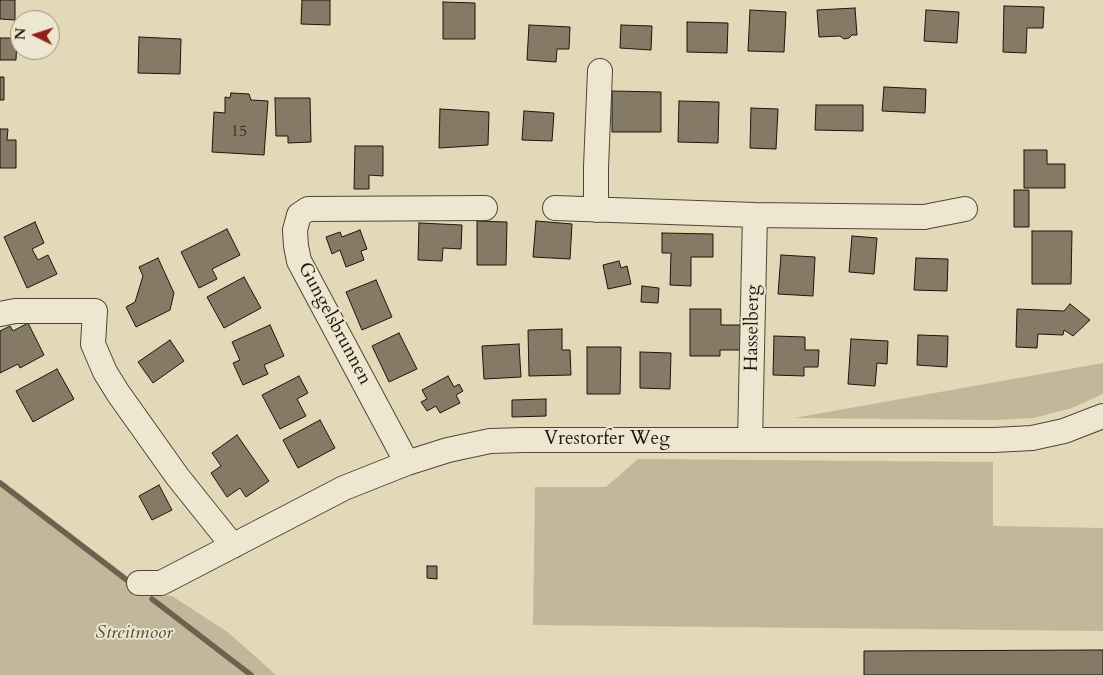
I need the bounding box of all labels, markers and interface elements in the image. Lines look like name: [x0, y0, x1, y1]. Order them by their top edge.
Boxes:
north arrow: [10, 10, 60, 60]
text: N: [11, 27, 30, 41]
house number: 15: [231, 122, 247, 142]
street label: Gungelsbrunnen: [292, 259, 376, 389]
street label: Hasselberg: [741, 284, 765, 372]
street label: Vrestorfer Weg: [544, 429, 670, 451]
park label: Streitmoor: [95, 623, 173, 645]

